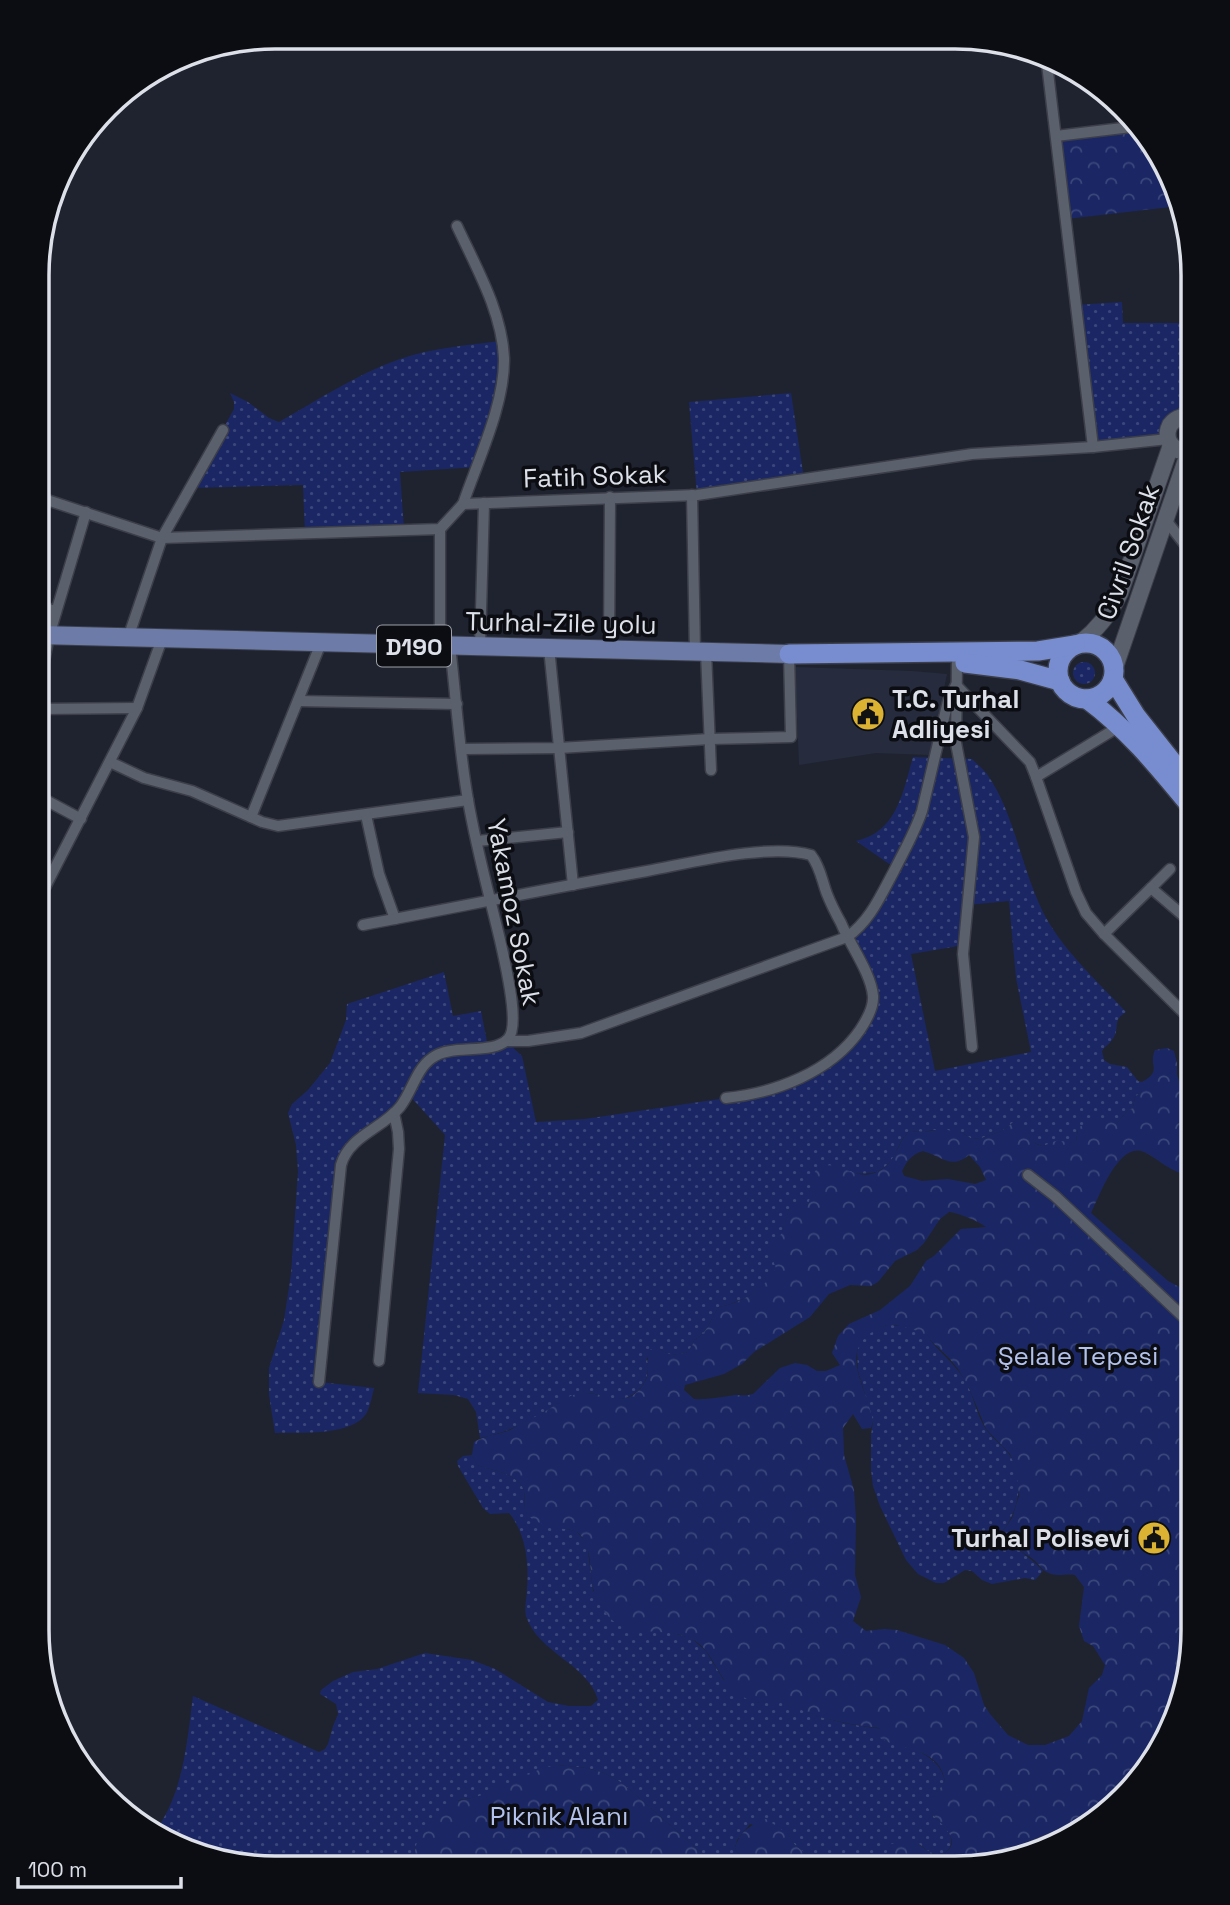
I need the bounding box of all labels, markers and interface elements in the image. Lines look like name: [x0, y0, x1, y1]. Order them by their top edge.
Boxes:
street label: Fatih Sokak: [523, 457, 667, 495]
street label: Civril Sokak: [1089, 480, 1167, 624]
street label: Turhal-Zile yolu: [465, 604, 657, 642]
road number: D190: [377, 626, 451, 666]
place label: T.C. Turhal Adliyesi: [892, 682, 1019, 746]
public building icon: T.C. Turhal Adliyesi: [849, 695, 887, 733]
street label: Yakamoz Sokak: [479, 815, 549, 1009]
park label: Şelale Tepesi: [998, 1339, 1158, 1373]
public building icon: Turhal Polisevi: [1135, 1519, 1173, 1557]
place label: Turhal Polisevi: [951, 1521, 1130, 1555]
park label: Piknik Alanı: [490, 1799, 628, 1833]
scale bar: [18, 1846, 180, 1890]
text: 100 m: [28, 1856, 87, 1883]

